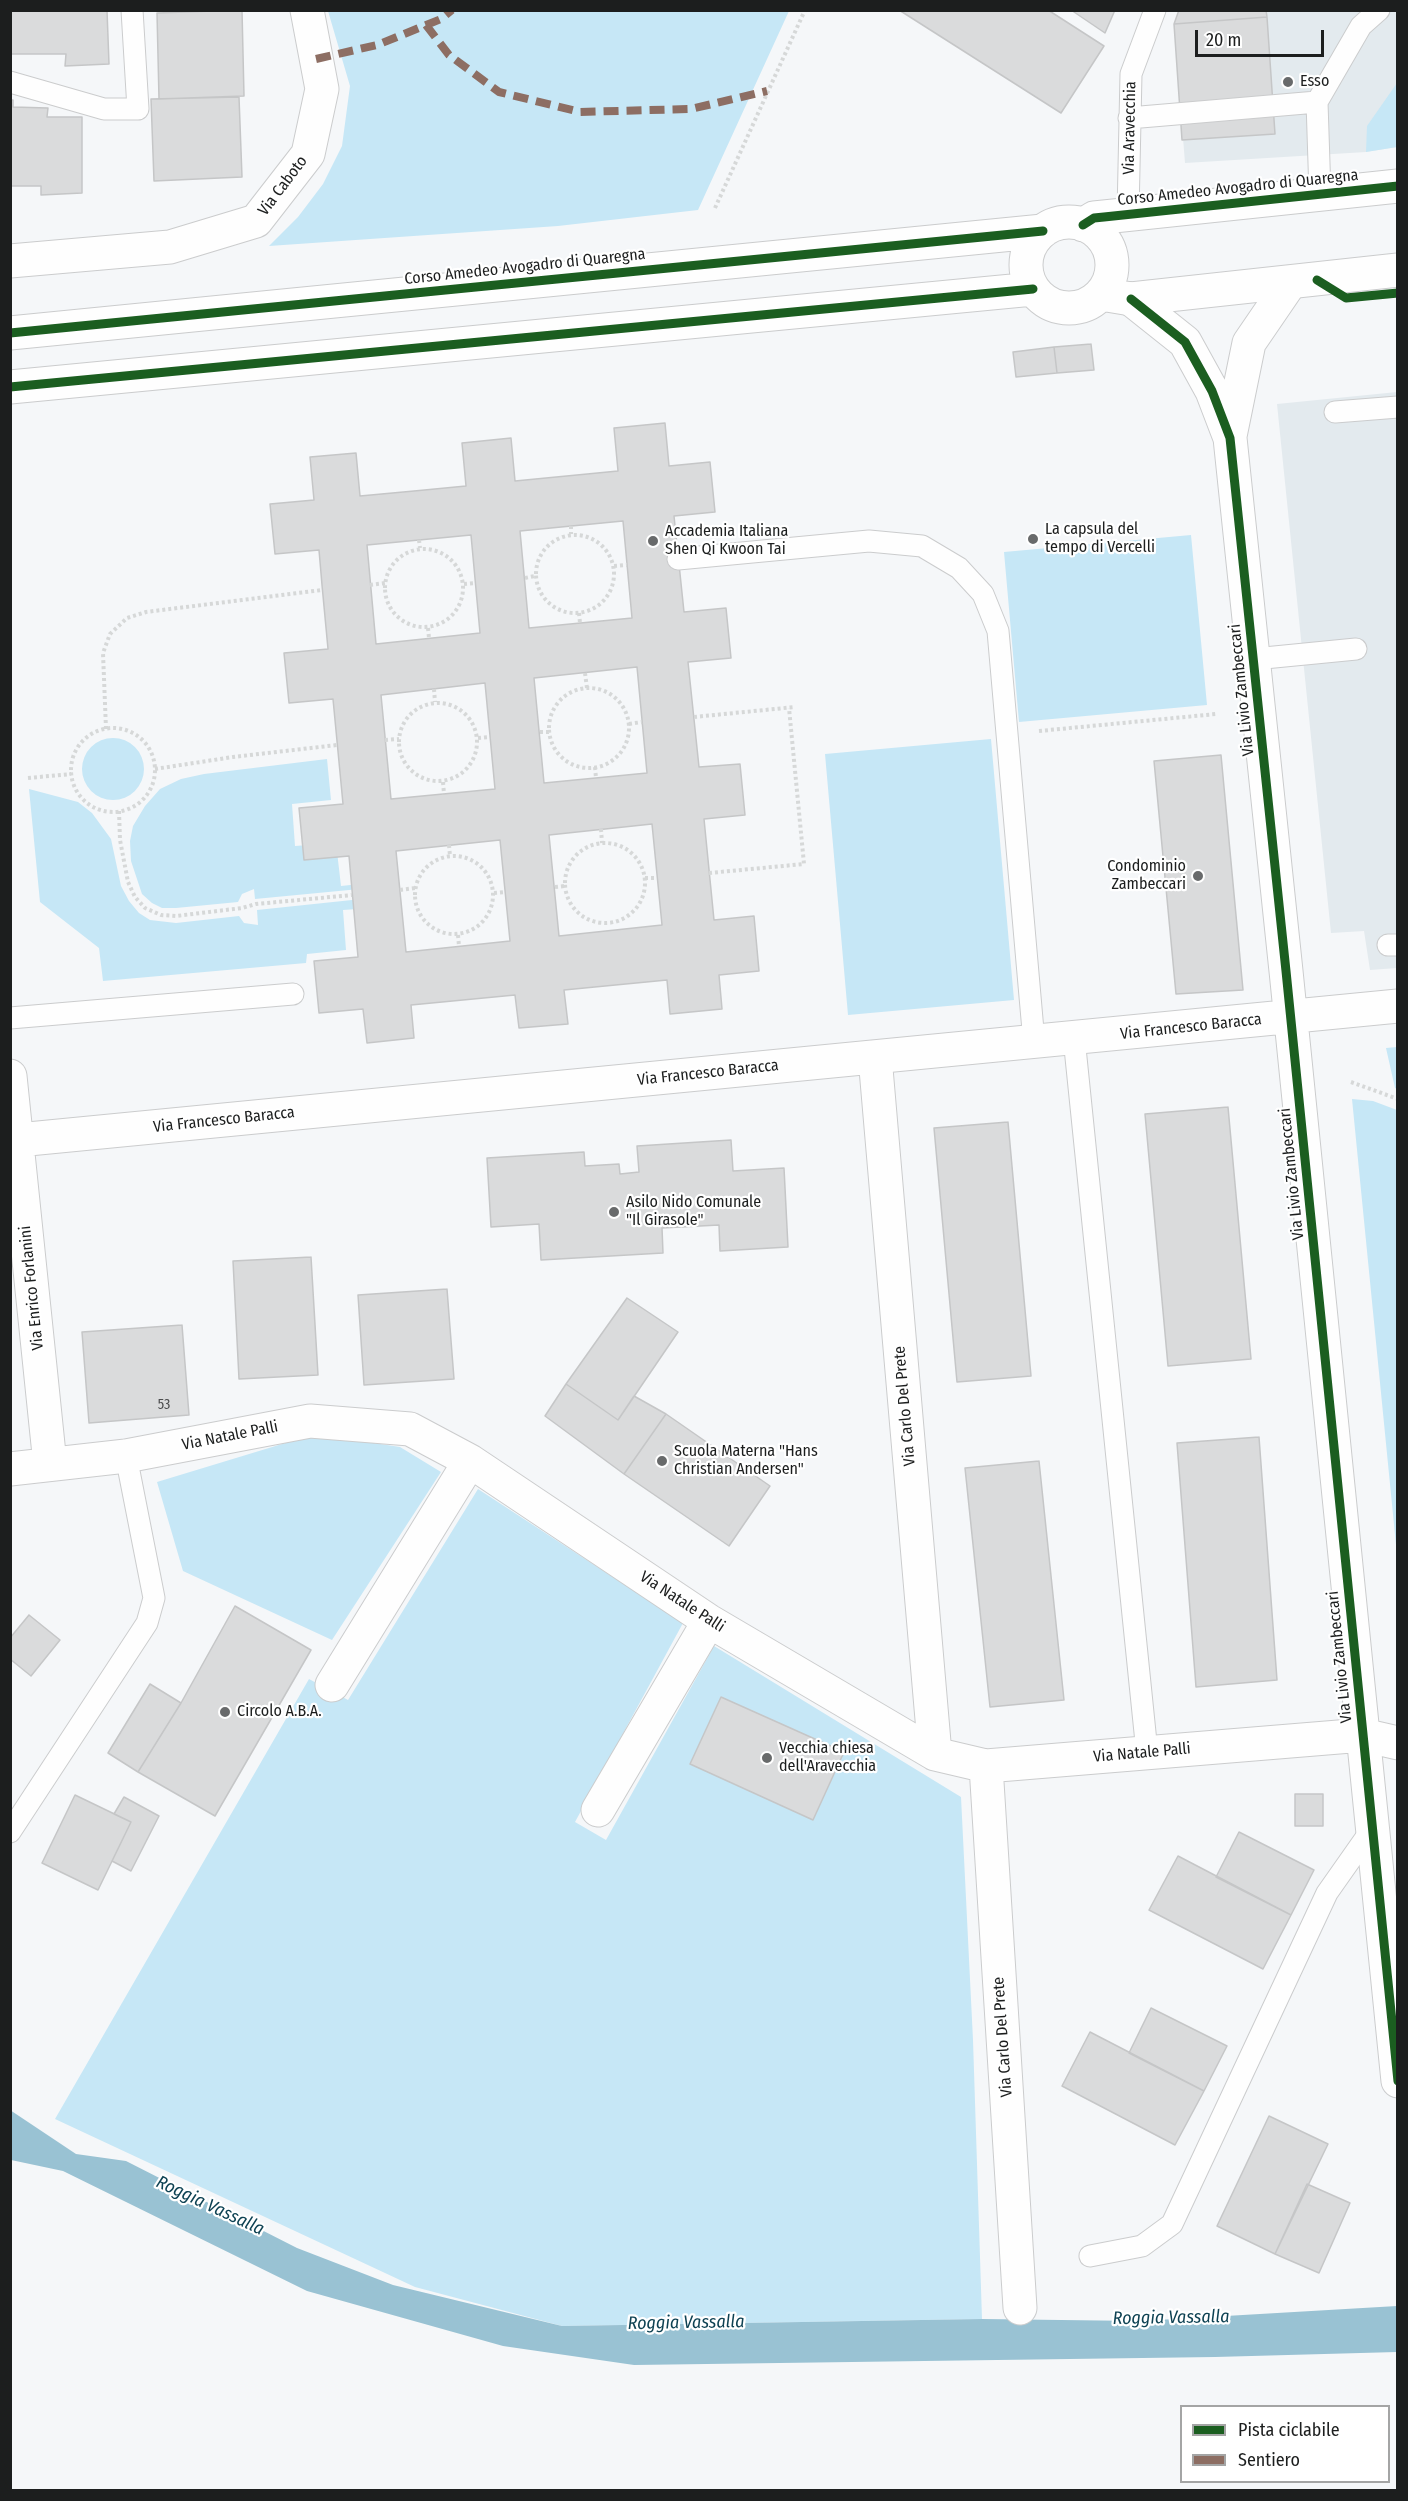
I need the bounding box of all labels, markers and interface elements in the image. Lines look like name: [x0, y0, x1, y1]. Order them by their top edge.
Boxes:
scale bar: [1198, 18, 1327, 56]
text: 20 m: [1206, 29, 1241, 51]
place label: Esso: [1300, 72, 1329, 92]
marker: Esso: [1281, 75, 1295, 89]
street label: Via Aravecchia: [1120, 81, 1140, 175]
street label: Via Caboto: [254, 152, 312, 220]
street label: Corso Amedeo Avogadro di Quaregna: [1117, 166, 1359, 210]
street label: Corso Amedeo Avogadro di Quaregna: [404, 245, 646, 289]
place label: La capsula del tempo di Vercelli: [1045, 520, 1155, 558]
place label: Accademia Italiana Shen Qi Kwoon Tai: [665, 522, 788, 560]
marker: La capsula del tempo di Vercelli: [1026, 532, 1040, 546]
marker: Accademia Italiana Shen Qi Kwoon Tai: [646, 534, 660, 548]
street label: Via Livio Zambeccari: [1226, 623, 1258, 757]
place label: Condominio Zambeccari: [1107, 857, 1186, 895]
marker: Condominio Zambeccari: [1191, 869, 1205, 883]
street label: Via Francesco Baracca: [1119, 1010, 1263, 1044]
street label: Via Francesco Baracca: [636, 1056, 780, 1090]
street label: Via Francesco Baracca: [152, 1103, 296, 1137]
street label: Via Livio Zambeccari: [1276, 1107, 1308, 1241]
place label: Asilo Nido Comunale "Il Girasole": [626, 1193, 761, 1231]
marker: Asilo Nido Comunale "Il Girasole": [607, 1205, 621, 1219]
street label: Via Enrico Forlanini: [16, 1225, 48, 1351]
street label: Via Carlo Del Prete: [890, 1345, 920, 1467]
house number: 53: [158, 1397, 170, 1413]
street label: Via Natale Palli: [180, 1417, 280, 1455]
place label: Scuola Materna "Hans Christian Andersen": [674, 1442, 818, 1480]
marker: Scuola Materna "Hans Christian Andersen": [655, 1454, 669, 1468]
street label: Via Natale Palli: [636, 1567, 728, 1637]
street label: Via Livio Zambeccari: [1324, 1590, 1356, 1724]
place label: Circolo A.B.A.: [237, 1702, 322, 1722]
marker: Circolo A.B.A.: [218, 1705, 232, 1719]
place label: Vecchia chiesa dell'Aravecchia: [779, 1739, 876, 1777]
street label: Via Natale Palli: [1093, 1739, 1191, 1767]
marker: Vecchia chiesa dell'Aravecchia: [760, 1751, 774, 1765]
street label: Via Carlo Del Prete: [989, 1976, 1017, 2098]
water label: Roggia Vassalla: [153, 2172, 267, 2240]
water label: Roggia Vassalla: [1112, 2306, 1230, 2330]
water label: Roggia Vassalla: [627, 2311, 745, 2335]
legend: [1180, 2405, 1390, 2483]
text: Pista ciclabile: [1238, 2419, 1340, 2441]
text: Sentiero: [1238, 2449, 1300, 2471]

